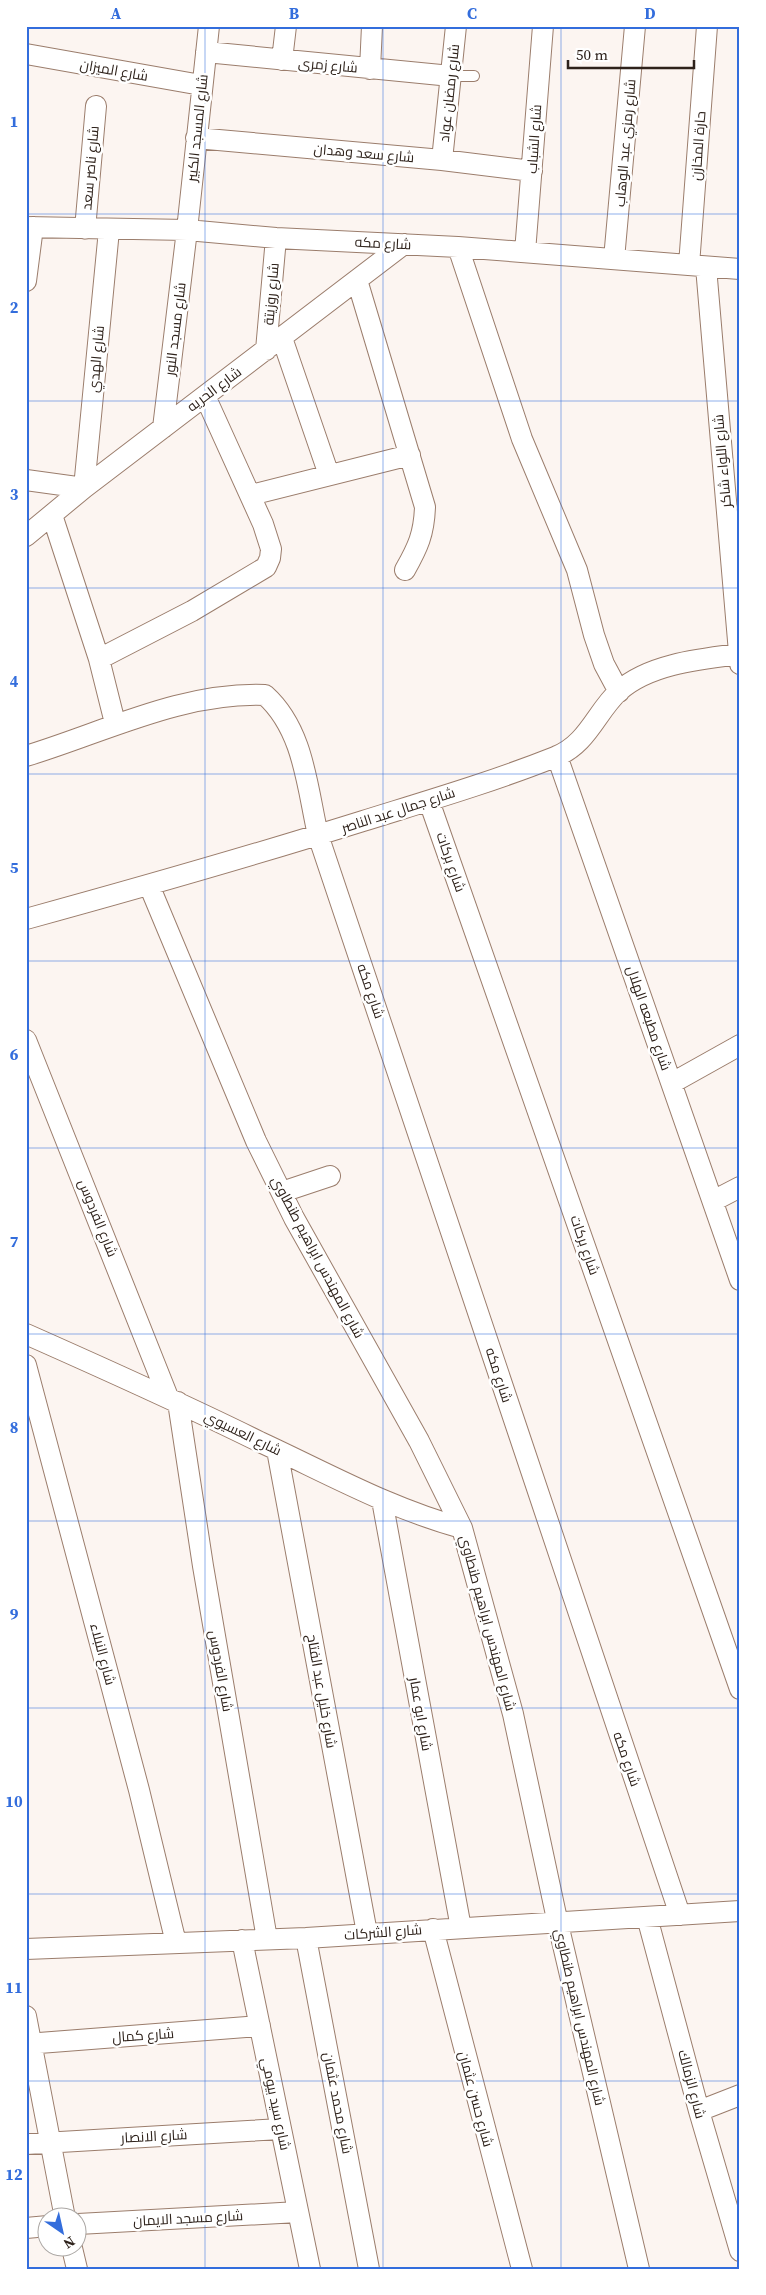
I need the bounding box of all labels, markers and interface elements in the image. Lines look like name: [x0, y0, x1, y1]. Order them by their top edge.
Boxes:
text: A: [111, 2, 122, 24]
text: B: [289, 2, 300, 24]
text: C: [467, 2, 477, 24]
text: D: [644, 2, 656, 24]
scale bar: [568, 38, 695, 70]
street label: شارع رمضان عواد: [434, 43, 464, 143]
text: 50 m: [576, 44, 608, 65]
street label: شارع زمرى: [297, 52, 359, 78]
street label: شارع الميزان: [78, 54, 150, 86]
street label: شارع المسجد الكبير: [181, 73, 213, 184]
street label: شارع رمزي عبد الوهاب: [609, 78, 643, 208]
street label: شارع الشباب: [522, 104, 546, 174]
text: 1: [10, 110, 18, 132]
street label: حارة المخازن: [686, 111, 710, 181]
street label: شارع ناصر سعد: [76, 125, 104, 211]
street label: شارع سعد وهدان: [313, 139, 415, 167]
street label: شارع مكه: [354, 232, 412, 254]
street label: شارع روزيتة: [258, 262, 284, 326]
street label: شارع مسجد النور: [159, 281, 191, 378]
text: 2: [10, 296, 19, 318]
street label: شارع الهدي: [83, 325, 111, 394]
street label: شارع الحريه: [183, 362, 245, 416]
street label: شارع اللواء شاكر: [708, 413, 736, 510]
text: 3: [10, 483, 19, 505]
text: 4: [10, 670, 19, 692]
street label: شارع جمال عبد الناصر: [338, 782, 457, 838]
street label: شارع بركات: [431, 829, 471, 895]
text: 5: [10, 856, 19, 878]
street label: شارع مكه: [352, 961, 390, 1021]
street label: شارع مطبعه الهلال: [622, 963, 676, 1073]
text: 6: [10, 1043, 19, 1065]
street label: شارع المهندس ابراهيم طنطاوي: [265, 1172, 369, 1343]
street label: شارع الفردوس: [73, 1176, 123, 1260]
street label: شارع بركات: [565, 1212, 605, 1278]
text: 7: [10, 1230, 19, 1252]
street label: شارع مكه: [481, 1345, 517, 1405]
street label: شارع العسيوي: [200, 1406, 285, 1462]
text: 8: [10, 1416, 18, 1438]
street label: شارع المهندس ابراهيم طنطاوي: [453, 1533, 521, 1714]
text: 9: [10, 1603, 19, 1625]
street label: شارع النبلاء: [85, 1621, 121, 1687]
street label: شارع الفردوس: [204, 1629, 238, 1713]
street label: شارع خليل عبد الفتاح: [302, 1632, 342, 1750]
street label: شارع ابو عمار: [404, 1674, 437, 1753]
street label: شارع مكه: [608, 1729, 646, 1789]
text: 10: [5, 1790, 23, 1812]
street label: شارع الشركات: [343, 1919, 423, 1945]
street label: شارع المهندس ابراهيم طنطاوي: [548, 1927, 610, 2108]
text: 11: [5, 1976, 23, 1998]
street label: شارع كمال: [111, 2023, 175, 2047]
street label: شارع الزمالك: [673, 2047, 711, 2121]
street label: شارع حسن عثمان: [454, 2049, 498, 2149]
street label: شارع محمد عثمان: [318, 2050, 358, 2156]
street label: شارع سيد بيومي: [254, 2056, 296, 2153]
street label: شارع الانصار: [119, 2124, 188, 2148]
text: 12: [5, 2163, 23, 2185]
street label: شارع مسجد الايمان: [133, 2205, 243, 2231]
north arrow: [38, 2208, 88, 2258]
text: N: [59, 2232, 79, 2254]

